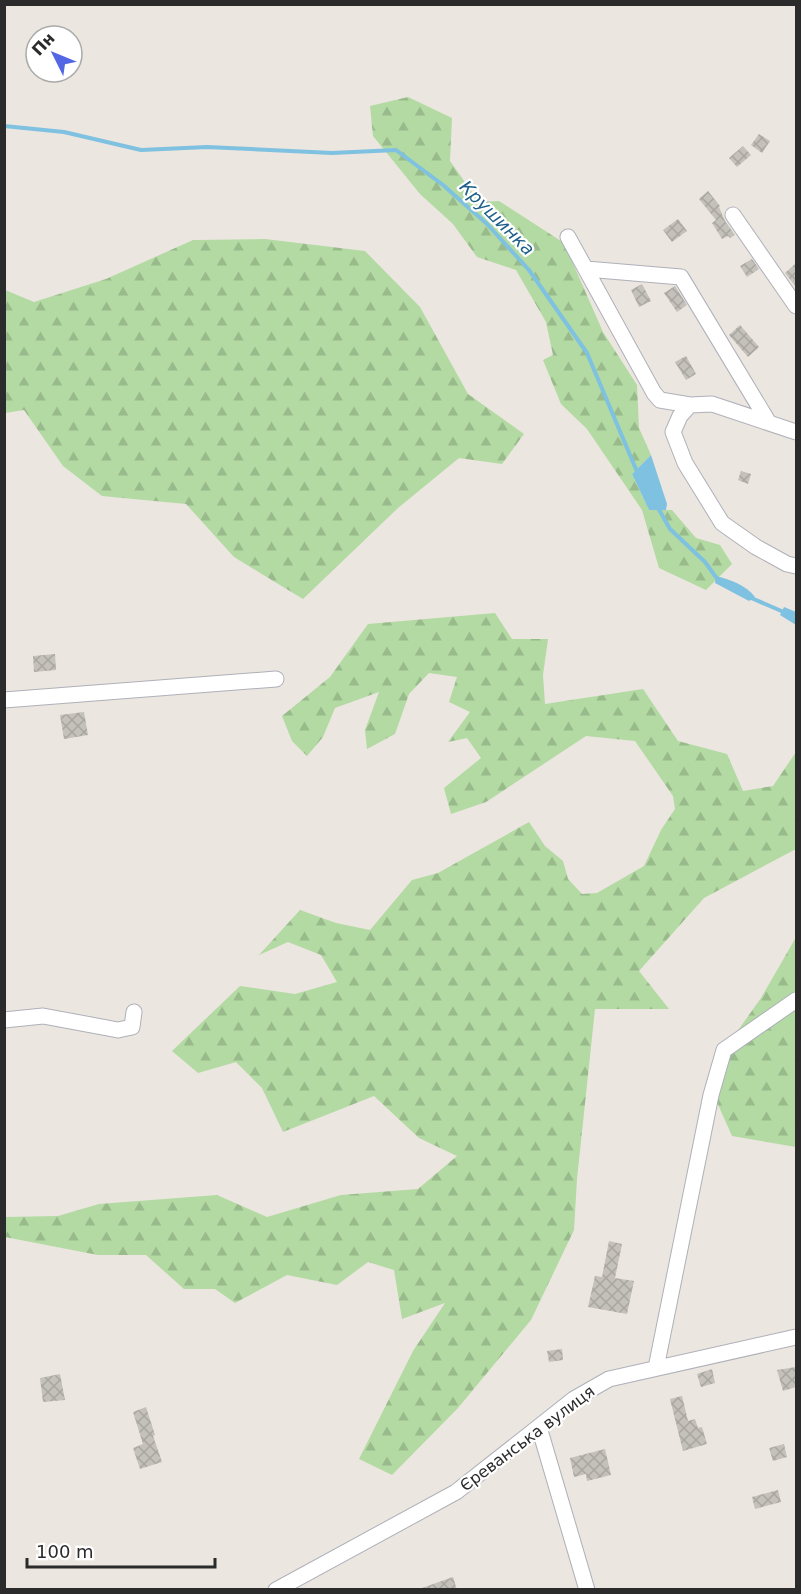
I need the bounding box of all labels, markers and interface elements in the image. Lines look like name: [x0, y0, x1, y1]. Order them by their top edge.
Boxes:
north arrow: [24, 24, 84, 84]
text: Пн: [28, 29, 59, 60]
water label: Крушинка: [456, 176, 539, 259]
street label: Єреванська вулиця: [456, 1382, 598, 1495]
scale bar: [27, 1531, 214, 1569]
text: 100 m: [36, 1541, 94, 1562]

